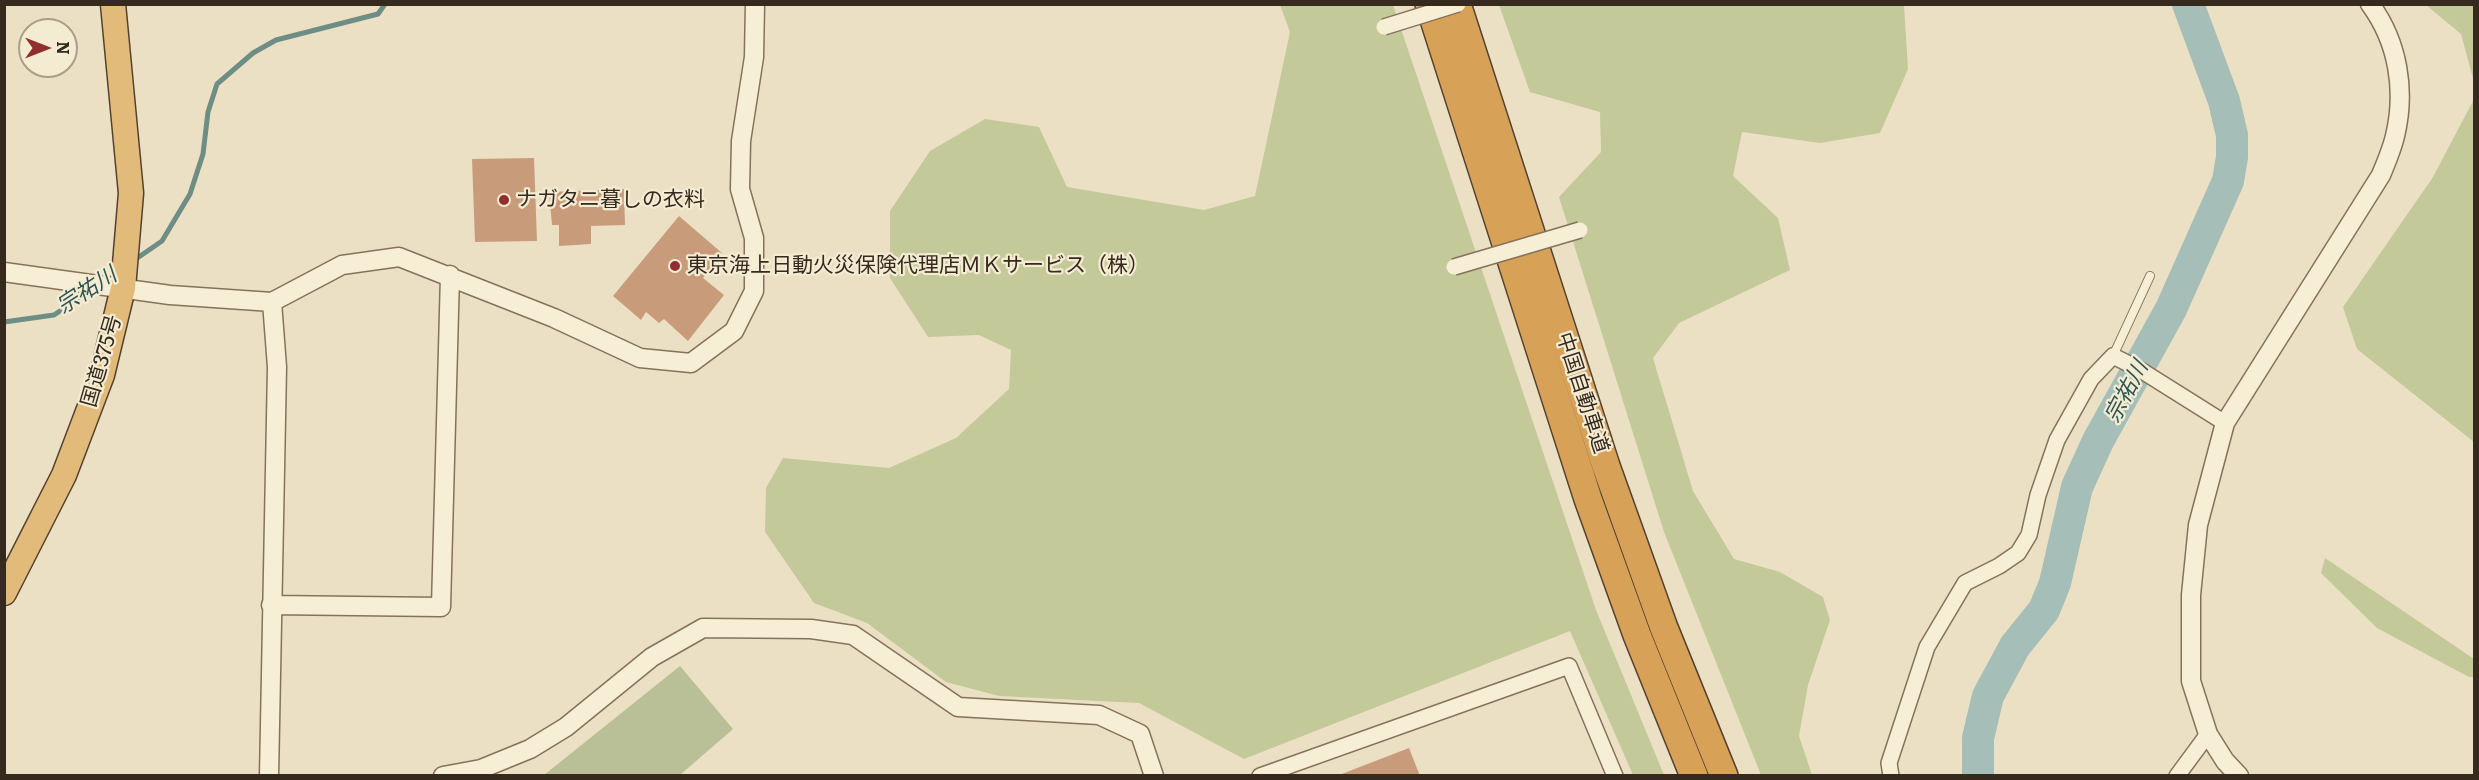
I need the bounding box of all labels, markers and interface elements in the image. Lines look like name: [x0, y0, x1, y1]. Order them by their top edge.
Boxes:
north arrow: [18, 18, 78, 78]
text: N: [52, 41, 76, 55]
place label: ナガタニ暮しの衣料: [516, 187, 705, 213]
marker: ナガタニ暮しの衣料: [497, 193, 511, 207]
place label: 東京海上日動火災保険代理店ＭＫサービス（株）: [687, 253, 1149, 279]
marker: 東京海上日動火災保険代理店ＭＫサービス（株）: [668, 259, 682, 273]
water label: 宗祐川: [52, 262, 122, 320]
street label: 国道375号: [77, 312, 127, 410]
street label: 中国自動車道: [1551, 329, 1613, 457]
water label: 宗祐川: [2100, 357, 2154, 427]

